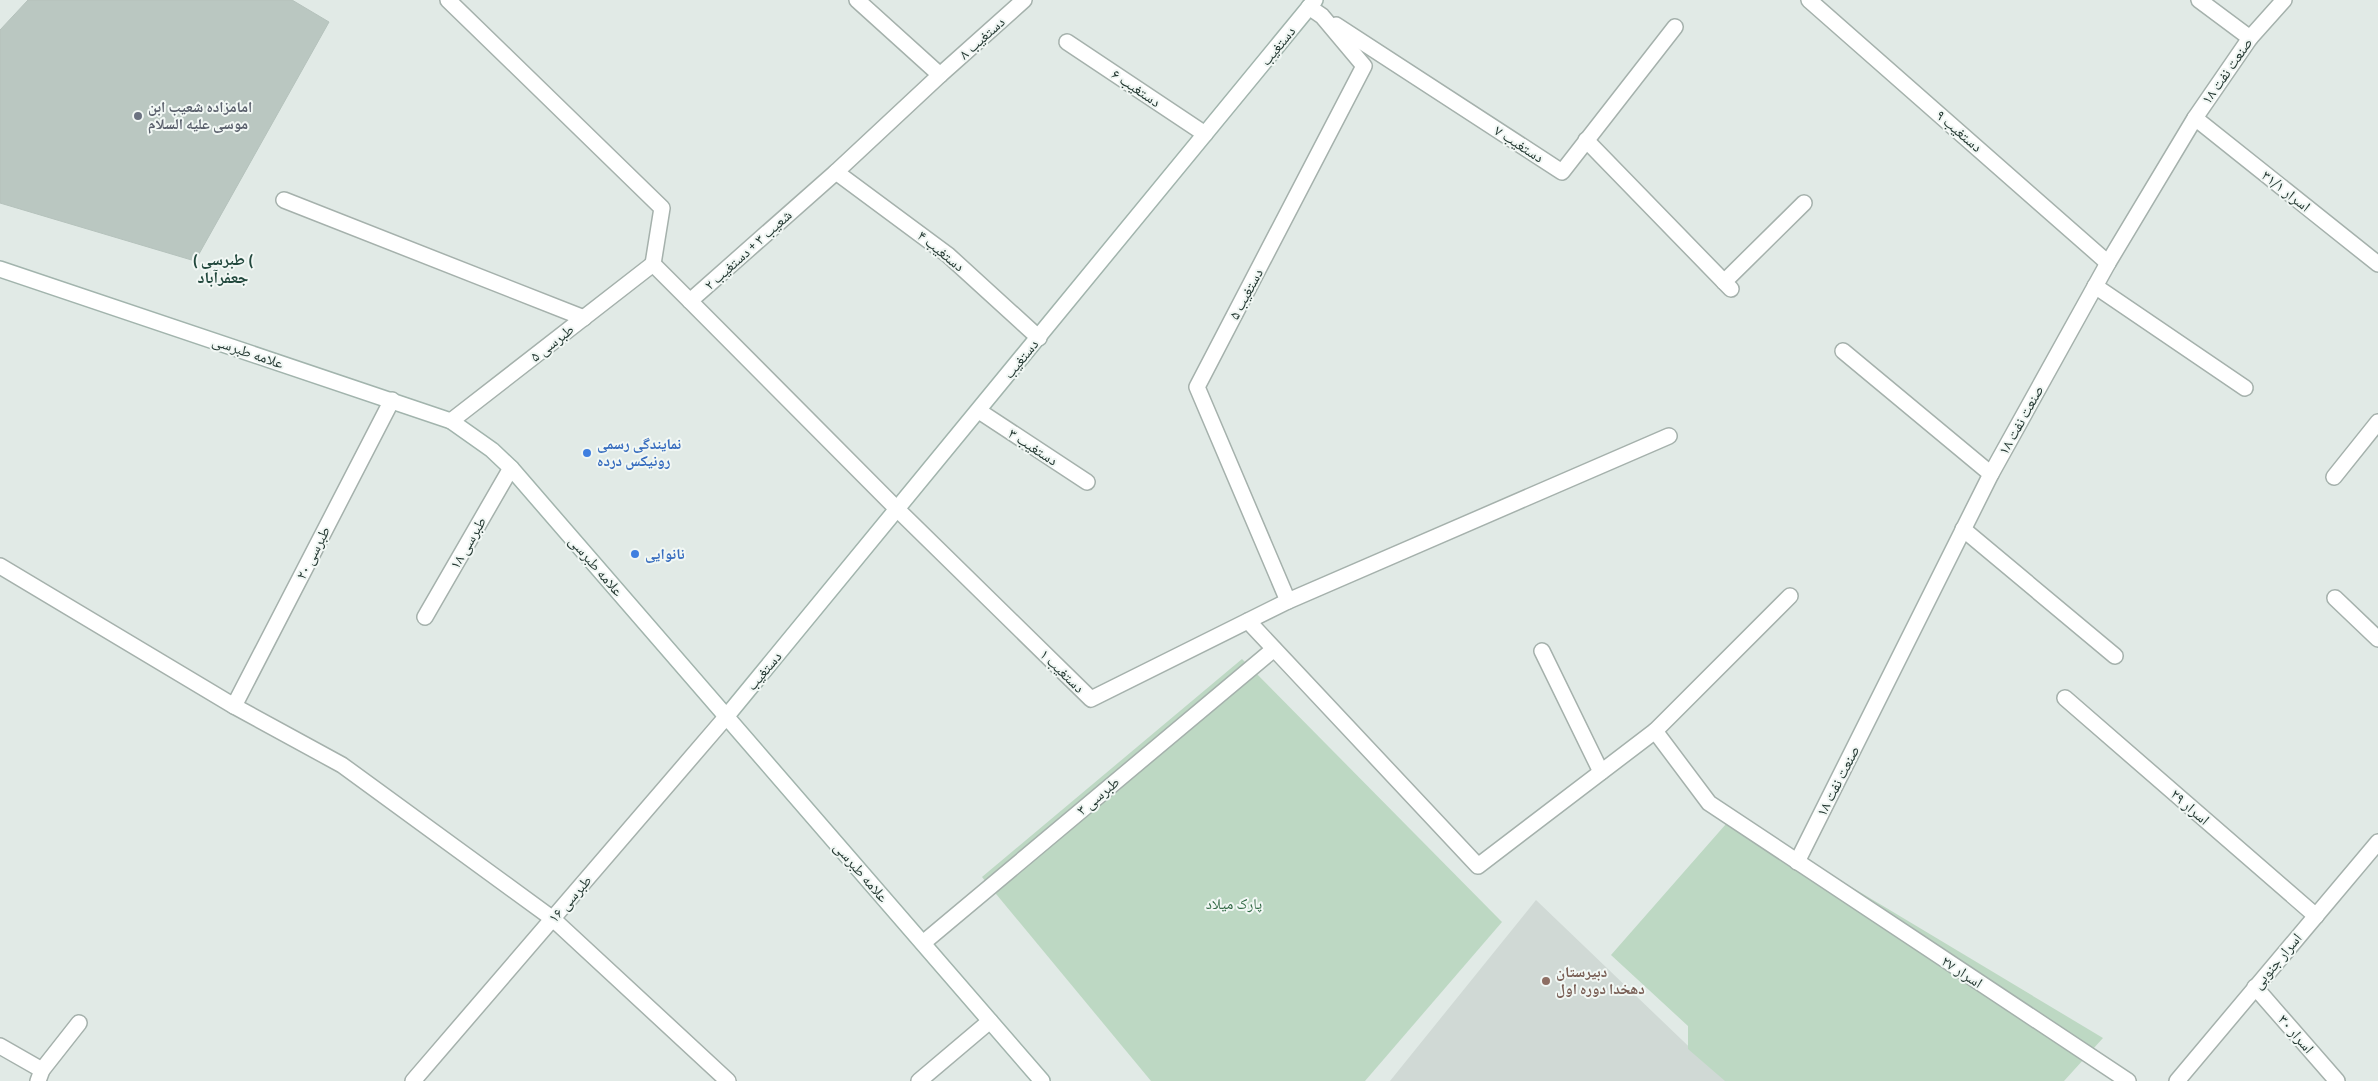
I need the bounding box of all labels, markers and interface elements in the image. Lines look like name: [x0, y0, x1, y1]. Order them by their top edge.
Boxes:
street label: دستغیب ۸: [955, 12, 1009, 63]
street label: دستغیب: [1256, 22, 1299, 69]
street label: صنعت نفت ۱۸: [2197, 34, 2256, 108]
street label: دستغیب ۶: [1108, 64, 1165, 111]
place label: امامزاده شعیب ابن موسی علیه السلام: [148, 97, 252, 134]
street label: دستغیب ۹: [1932, 105, 1986, 156]
marker: امامزاده شعیب ابن موسی علیه السلام: [132, 110, 144, 122]
street label: دستغیب ۷: [1491, 121, 1548, 167]
street label: اسرار ۳۱/۱: [2258, 166, 2314, 216]
street label: شعیب ۳ + دستغیب ۲: [700, 205, 796, 294]
street label: دستغیب ۴: [914, 226, 969, 275]
district label: ( طبرسی ( جعفرآباد: [193, 249, 253, 287]
street label: دستغیب ۵: [1224, 265, 1267, 323]
street label: طبرسی ۵: [526, 320, 578, 366]
street label: علامه طبرسی: [210, 330, 287, 374]
street label: دستغیب: [999, 335, 1042, 382]
street label: صنعت نفت ۱۸: [1994, 382, 2047, 458]
street label: دستغیب ۳: [1005, 424, 1062, 470]
place label: نمایندگی رسمی رونیکس درده: [597, 434, 681, 470]
marker: نمایندگی رسمی رونیکس درده: [581, 447, 593, 459]
street label: طبرسی ۱۸: [445, 513, 491, 573]
street label: طبرسی ۲۰: [291, 523, 335, 583]
street label: علامه طبرسی: [564, 531, 628, 601]
place label: نانوایی: [645, 544, 685, 563]
marker: نانوایی: [629, 548, 641, 560]
street label: دستغیب ۱: [1036, 645, 1089, 697]
street label: دستغیب: [742, 647, 785, 694]
street label: صنعت نفت ۱۸: [1812, 742, 1863, 819]
street label: طبرسی ۳: [1072, 772, 1124, 820]
street label: اسرار ۲۹: [2167, 785, 2214, 829]
street label: علامه طبرسی: [829, 837, 893, 907]
street label: طبرسی ۱۶: [544, 871, 596, 927]
park label: پارک میلاد: [1206, 894, 1262, 913]
street label: اسرار جنوبی: [2248, 929, 2306, 993]
street label: اسرار ۲۷: [1938, 951, 1987, 992]
place label: دبیرستان دهخدا دوره اول: [1556, 962, 1645, 998]
marker: دبیرستان دهخدا دوره اول: [1540, 975, 1552, 987]
street label: اسرار ۳۰: [2274, 1010, 2318, 1057]

